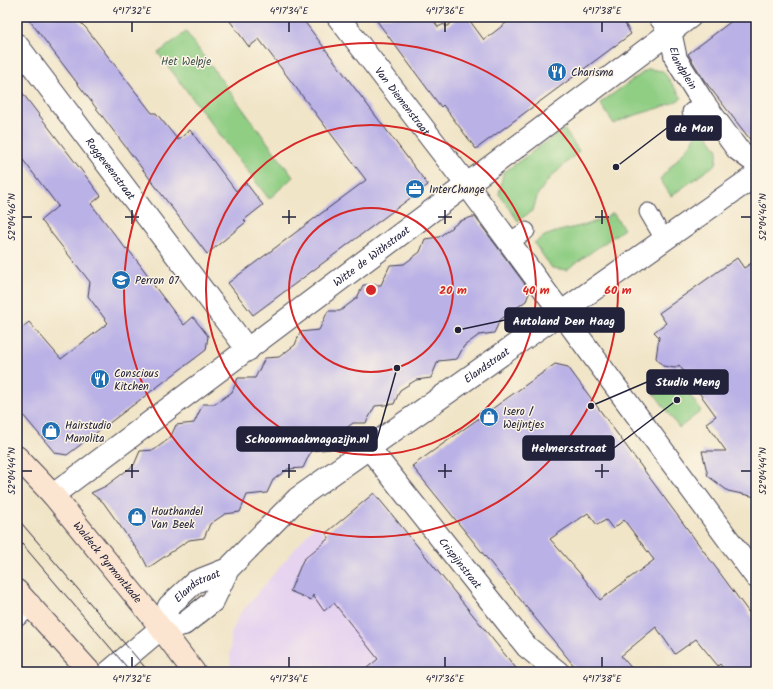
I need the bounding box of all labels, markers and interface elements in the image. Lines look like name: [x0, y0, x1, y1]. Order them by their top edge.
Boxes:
text: 4°17'32"E: [113, 3, 153, 19]
text: 4°17'34"E: [270, 3, 309, 19]
text: 4°17'36"E: [426, 3, 465, 19]
text: 4°17'38"E: [583, 3, 623, 19]
street label: Elandplein: [664, 45, 701, 94]
park label: Het Welpje: [161, 53, 211, 71]
restaurant icon: Charisma: [546, 61, 568, 83]
street label: Van Diemenstraat: [369, 63, 435, 141]
place label: Charisma: [571, 64, 614, 82]
callout: de Man: [667, 116, 721, 140]
text: de Man: [675, 119, 714, 138]
street label: Roggeveenstraat: [80, 134, 140, 205]
office icon: InterChange: [404, 178, 426, 200]
place label: InterChange: [429, 181, 485, 199]
text: 52°04'46"N: [4, 193, 20, 241]
text: 52°04'46"N: [755, 193, 771, 241]
street label: Witte de Withstraat: [329, 221, 415, 292]
school or university icon: Perron 07: [110, 269, 132, 291]
place label: Perron 07: [135, 272, 180, 290]
text: 20 m: [439, 281, 467, 300]
text: 40 m: [522, 281, 550, 300]
text: 60 m: [604, 281, 632, 300]
centre of rings: [364, 283, 378, 297]
callout: Autoland Den Haag: [505, 308, 624, 332]
text: Autoland Den Haag: [513, 312, 615, 331]
street label: Elandstraat: [460, 343, 515, 388]
place label: Conscious Kitchen: [114, 365, 159, 396]
restaurant icon: Conscious Kitchen: [89, 368, 111, 390]
callout: Studio Meng: [647, 370, 728, 394]
text: Studio Meng: [656, 373, 721, 392]
place label: Isero / Weijntjes: [503, 403, 545, 434]
shop icon: Isero / Weijntjes: [478, 406, 500, 428]
place label: Hairstudio Manolita: [65, 417, 111, 448]
shop icon: Hairstudio Manolita: [40, 420, 62, 442]
callout: Schoonmaakmagazijn.nl: [237, 427, 377, 451]
text: Schoonmaakmagazijn.nl: [245, 430, 370, 449]
callout: Helmersstraat: [523, 436, 614, 460]
text: Helmersstraat: [531, 439, 607, 458]
text: 52°04'44"N: [4, 447, 20, 495]
text: 52°04'44"N: [755, 447, 771, 495]
place label: Houthandel Van Beek: [151, 503, 203, 534]
shop icon: Houthandel Van Beek: [126, 506, 148, 528]
street label: Waldeck Pyrmontkade: [68, 518, 146, 608]
street label: Crispijnstraat: [434, 534, 486, 594]
street label: Elandstraat: [170, 565, 224, 607]
text: 4°17'32"E: [113, 671, 153, 687]
text: 4°17'34"E: [270, 671, 309, 687]
text: 4°17'36"E: [426, 671, 465, 687]
text: 4°17'38"E: [583, 671, 623, 687]

